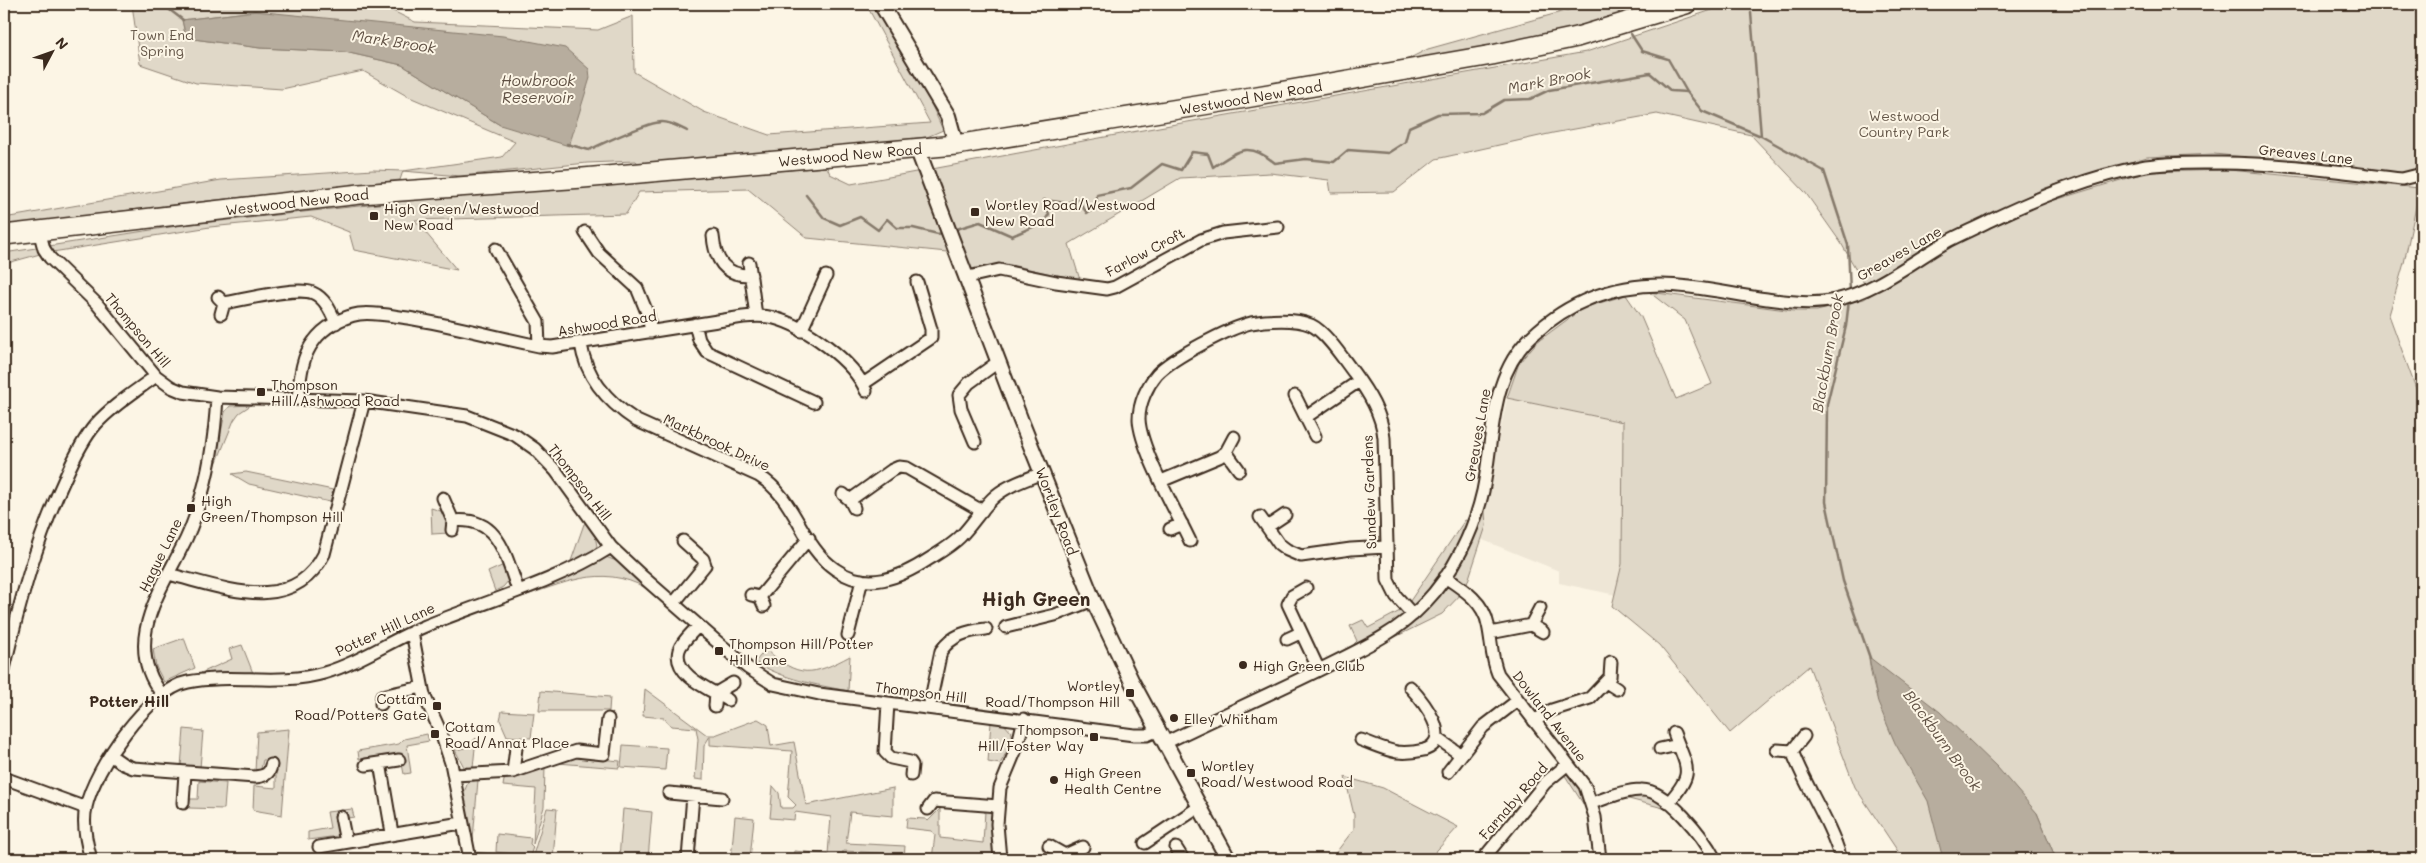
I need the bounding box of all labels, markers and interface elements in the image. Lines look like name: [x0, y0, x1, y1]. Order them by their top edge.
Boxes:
park label: Town End Spring: [130, 25, 194, 60]
water label: Mark Brook: [351, 25, 438, 58]
north arrow: [28, 28, 78, 78]
text: N: [52, 33, 73, 53]
water label: Mark Brook: [1506, 62, 1593, 98]
water label: Howbrook Reservoir: [501, 70, 576, 107]
street label: Westwood New Road: [1178, 75, 1323, 118]
park label: Westwood Country Park: [1859, 106, 1949, 141]
street label: Westwood New Road: [777, 139, 923, 170]
street label: Greaves Lane: [2258, 140, 2354, 168]
street label: Westwood New Road: [224, 184, 369, 219]
place label: Wortley Road/Westwood New Road: [985, 195, 1155, 230]
place label: High Green/Westwood New Road: [384, 199, 539, 234]
marker: Wortley Road/Westwood New Road: [969, 206, 981, 218]
marker: High Green/Westwood New Road: [368, 210, 380, 222]
street label: Greaves Lane: [1853, 221, 1945, 285]
street label: Farlow Croft: [1102, 223, 1188, 281]
street label: Thompson Hill: [101, 288, 175, 372]
water label: Blackburn Brook: [1807, 291, 1847, 414]
street label: Ashwood Road: [556, 306, 658, 340]
place label: Thompson Hill/Ashwood Road: [271, 375, 400, 410]
marker: Thompson Hill/Ashwood Road: [255, 386, 267, 398]
street label: Greaves Lane: [1459, 387, 1495, 483]
street label: Markbrook Drive: [661, 409, 773, 475]
street label: Sundew Gardens: [1358, 434, 1380, 550]
street label: Thompson Hill: [544, 440, 616, 524]
street label: Wortley Road: [1032, 464, 1083, 558]
place label: High Green/Thompson Hill: [201, 491, 343, 526]
marker: High Green/Thompson Hill: [185, 502, 197, 514]
street label: Hague Lane: [134, 515, 186, 595]
district label: High Green: [981, 586, 1091, 611]
street label: Potter Hill Lane: [332, 598, 438, 660]
place label: Thompson Hill/Potter Hill Lane: [729, 634, 874, 669]
marker: Thompson Hill/Potter Hill Lane: [713, 645, 725, 657]
place label: High Green Club: [1253, 656, 1365, 675]
marker: High Green Club: [1237, 659, 1249, 671]
street label: Dowland Avenue: [1508, 667, 1592, 765]
place label: Wortley Road/Thompson Hill: [985, 676, 1120, 711]
street label: Thompson Hill: [874, 677, 968, 707]
water label: Blackburn Brook: [1900, 685, 1987, 795]
marker: Wortley Road/Thompson Hill: [1124, 687, 1136, 699]
place label: Cottam Road/Potters Gate: [295, 689, 427, 724]
district label: Potter Hill: [89, 691, 169, 711]
marker: Cottam Road/Potters Gate: [431, 700, 443, 712]
place label: Elley Whitham: [1184, 709, 1278, 728]
marker: Elley Whitham: [1168, 712, 1180, 724]
place label: Cottam Road/Annat Place: [445, 717, 569, 752]
place label: Thompson Hill/Foster Way: [978, 720, 1084, 755]
marker: Cottam Road/Annat Place: [429, 728, 441, 740]
marker: Thompson Hill/Foster Way: [1088, 731, 1100, 743]
place label: Wortley Road/Westwood Road: [1201, 756, 1353, 791]
street label: Farnaby Road: [1474, 759, 1552, 843]
place label: High Green Health Centre: [1064, 763, 1162, 798]
marker: Wortley Road/Westwood Road: [1185, 767, 1197, 779]
marker: High Green Health Centre: [1048, 774, 1060, 786]

